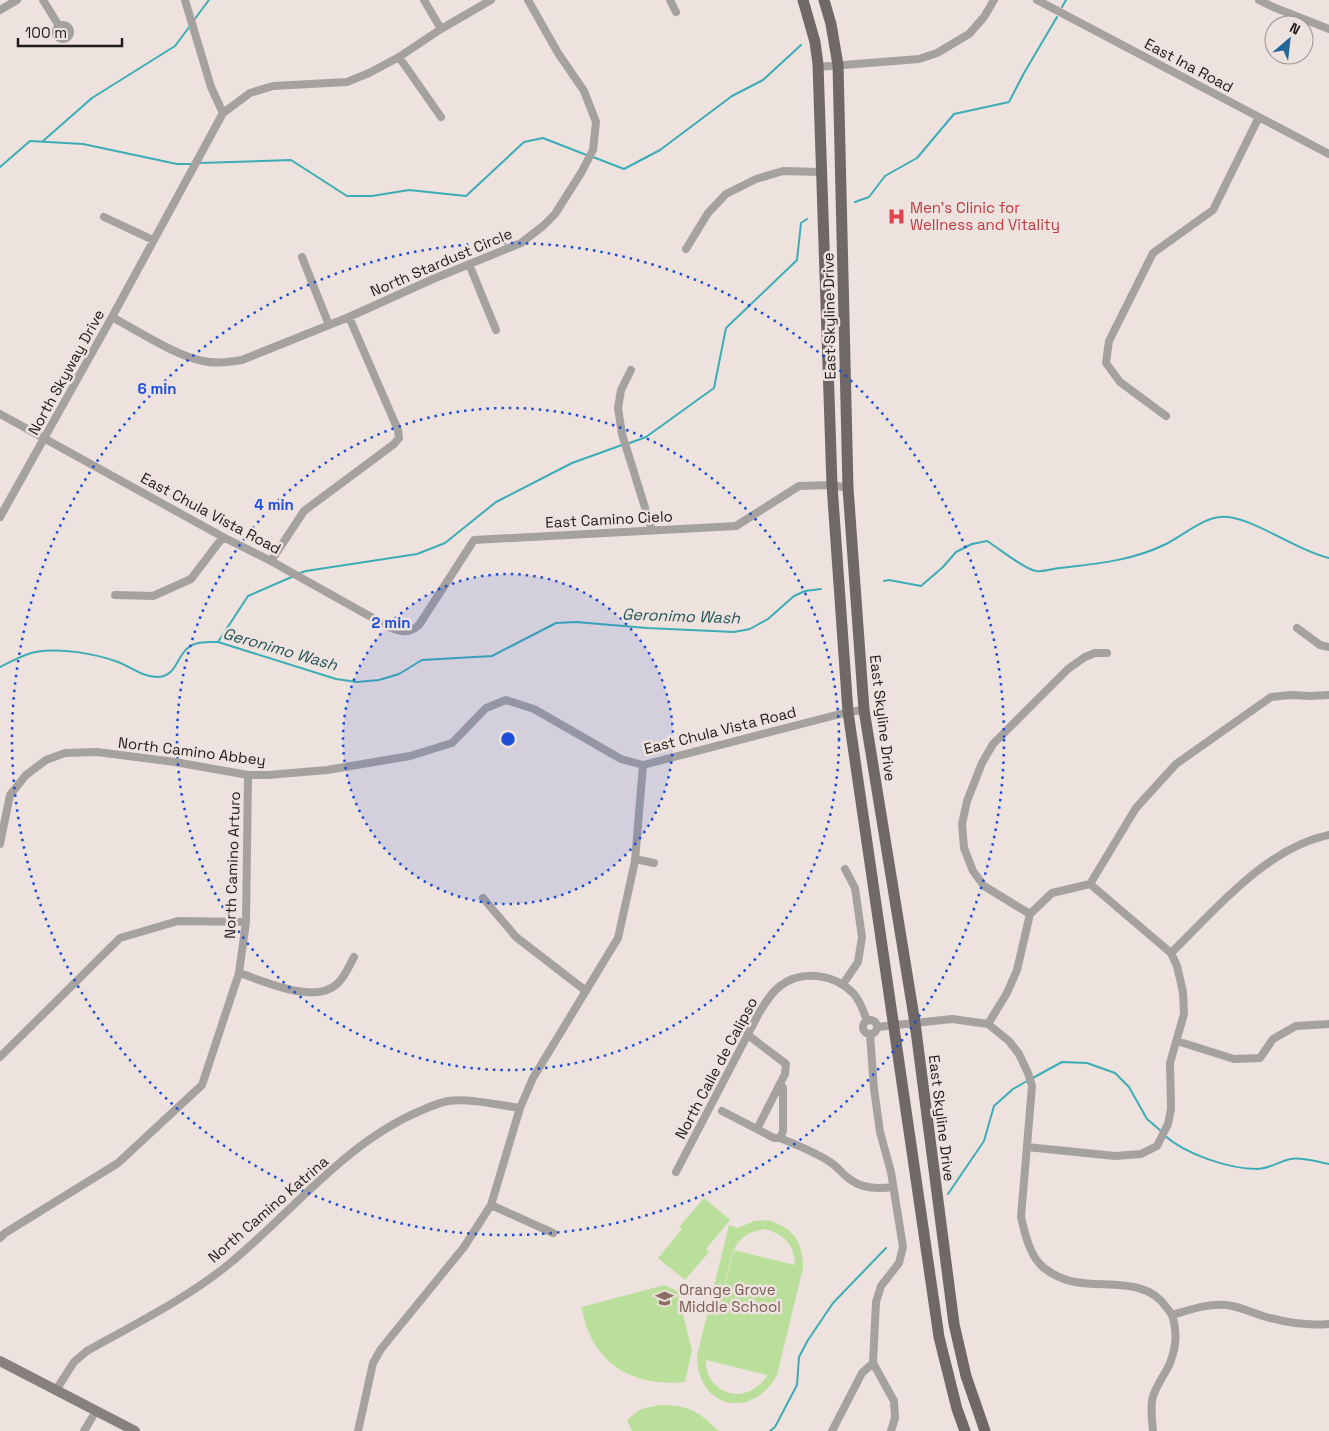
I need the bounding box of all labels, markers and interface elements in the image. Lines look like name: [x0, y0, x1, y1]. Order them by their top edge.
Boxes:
scale bar: [18, 15, 121, 47]
north arrow: [1264, 15, 1314, 65]
text: N: [1287, 18, 1303, 39]
text: 100 m: [25, 23, 67, 42]
street label: East Ina Road: [1141, 34, 1237, 96]
place label: Men's Clinic for Wellness and Vitality: [910, 198, 1060, 234]
hospital icon: Men's Clinic for Wellness and Vitality: [886, 206, 906, 226]
street label: North Stardust Circle: [367, 223, 515, 301]
street label: East Skyline Drive: [818, 252, 840, 380]
street label: North Skyway Drive: [24, 306, 108, 438]
text: 6 min: [137, 379, 177, 398]
street label: East Chula Vista Road: [138, 468, 284, 558]
text: 4 min: [254, 495, 294, 514]
street label: East Camino Cielo: [545, 506, 673, 532]
water label: Geronimo Wash: [622, 603, 742, 629]
text: 2 min: [372, 613, 410, 632]
water label: Geronimo Wash: [220, 623, 341, 676]
street label: East Skyline Drive: [866, 654, 900, 782]
street label: East Chula Vista Road: [642, 702, 798, 758]
centre of rings: [499, 730, 517, 748]
street label: North Camino Abbey: [117, 733, 267, 769]
street label: North Camino Arturo: [220, 791, 244, 939]
street label: North Calle de Calipso: [671, 994, 761, 1142]
street label: East Skyline Drive: [925, 1054, 959, 1182]
street label: North Camino Katrina: [204, 1151, 332, 1266]
place label: Orange Grove Middle School: [679, 1280, 781, 1316]
school or university icon: Orange Grove Middle School: [655, 1288, 675, 1308]

